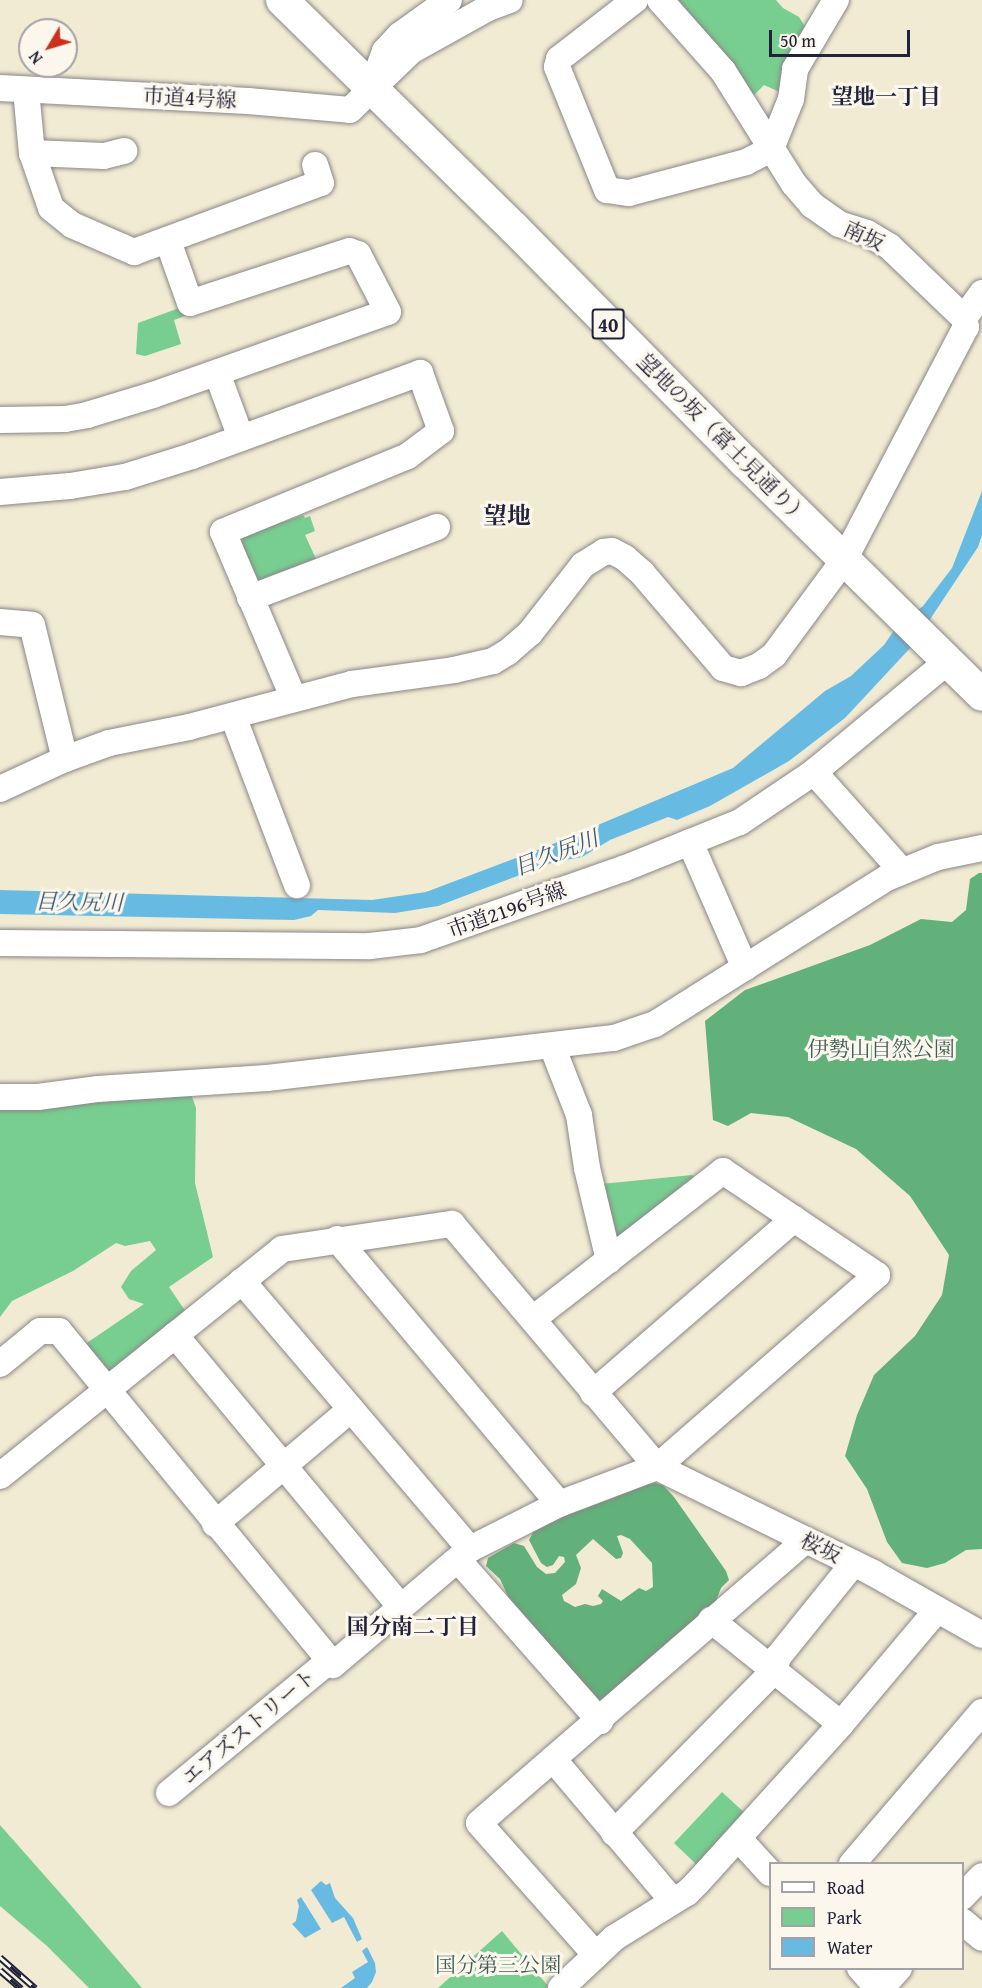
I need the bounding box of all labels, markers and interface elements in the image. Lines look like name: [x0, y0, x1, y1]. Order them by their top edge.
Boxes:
north arrow: [18, 18, 78, 78]
scale bar: [772, 18, 913, 56]
text: 50 m: [780, 27, 816, 54]
text: N: [23, 46, 48, 69]
street label: 市道4号線: [142, 83, 238, 113]
district label: 望地一丁目: [831, 84, 941, 110]
street label: 南坂: [840, 216, 888, 256]
road number: 40: [592, 307, 624, 341]
street label: 望地の坂（富士見通り）: [632, 348, 814, 530]
district label: 望地: [483, 502, 531, 530]
water label: 目久尻川: [510, 825, 602, 881]
street label: 市道2196号線: [444, 877, 570, 943]
water label: 目久尻川: [35, 888, 123, 916]
park label: 伊勢山自然公園: [808, 1036, 954, 1062]
street label: 桜坂: [797, 1527, 845, 1569]
district label: 国分南二丁目: [347, 1614, 479, 1640]
street label: エアズストリート: [177, 1663, 321, 1791]
legend: [769, 1862, 964, 1970]
text: Road: [827, 1874, 865, 1901]
text: Park: [827, 1904, 862, 1931]
text: Water: [827, 1934, 872, 1961]
park label: 国分第三公園: [435, 1952, 561, 1978]

